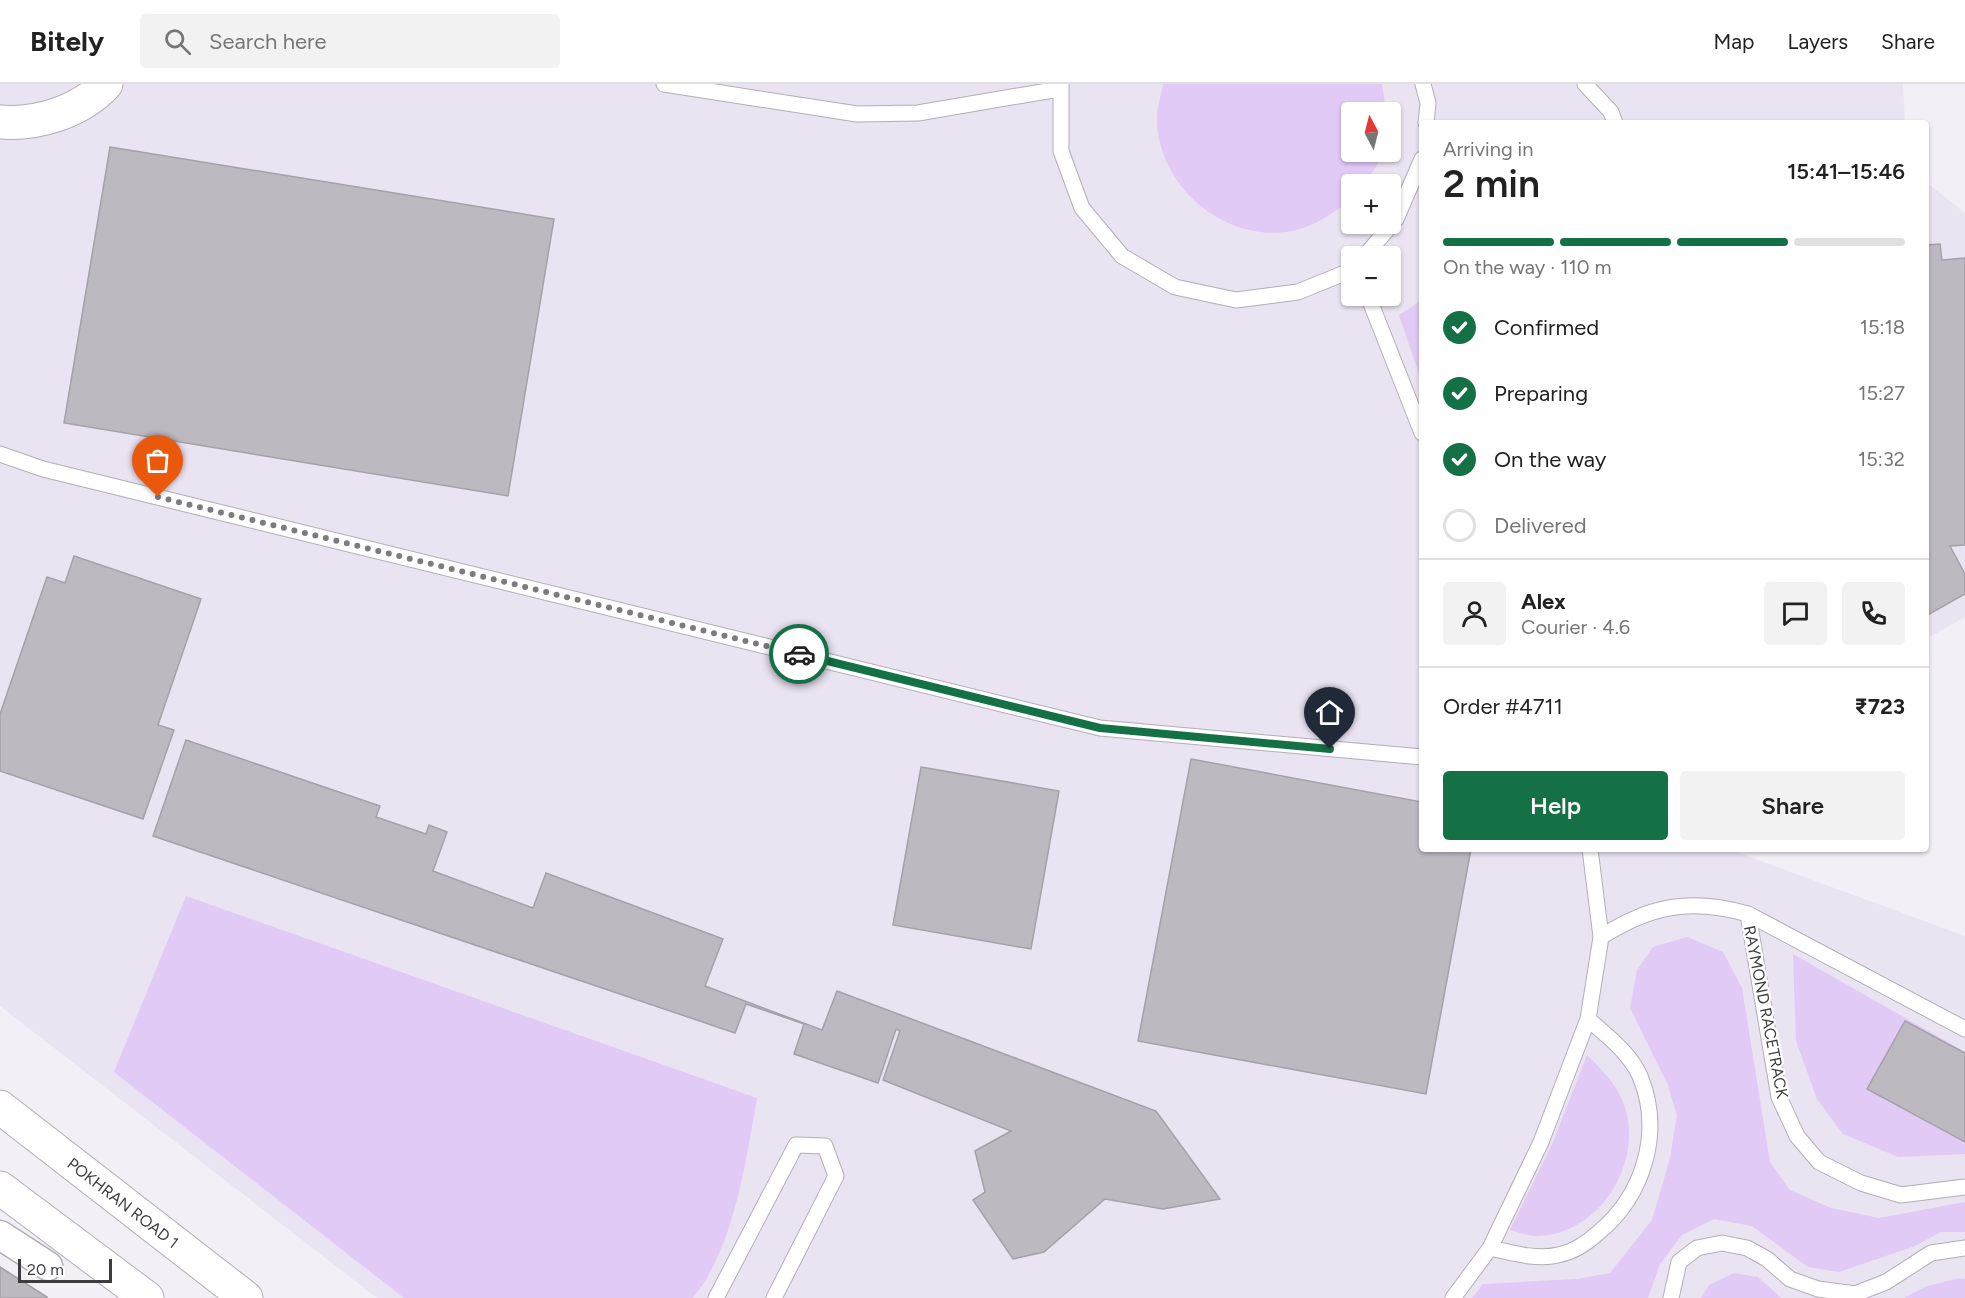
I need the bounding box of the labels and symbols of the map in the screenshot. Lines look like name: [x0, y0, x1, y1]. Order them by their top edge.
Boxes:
north arrow: [1341, 102, 1401, 162]
pin: [132, 435, 183, 497]
courier: [769, 624, 829, 684]
pin: [1304, 687, 1355, 749]
street label: RAYMOND RACETRACK: [1740, 924, 1792, 1100]
street label: POKHRAN ROAD 1: [64, 1154, 183, 1252]
scale bar: [18, 1256, 112, 1284]

